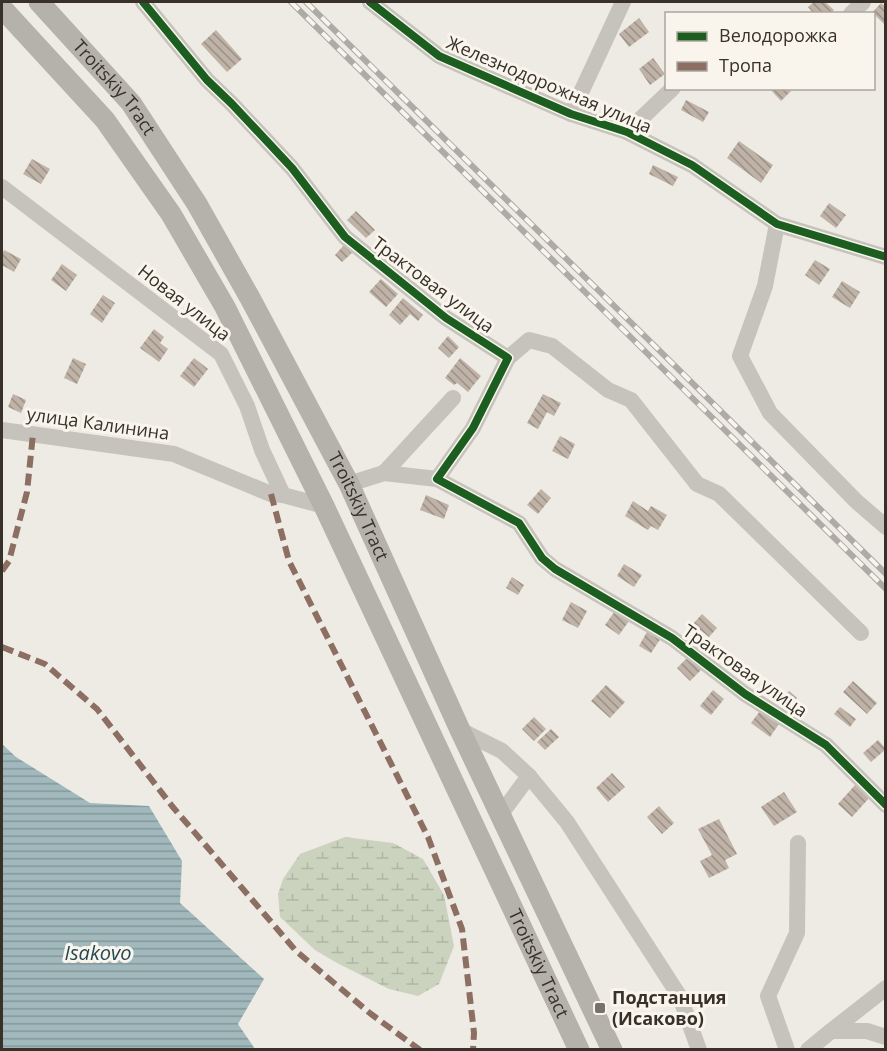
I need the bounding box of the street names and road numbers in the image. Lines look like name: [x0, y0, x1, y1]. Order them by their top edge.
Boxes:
street label: Железнодорожная улица: [443, 30, 656, 138]
street label: Troitskiy Tract: [68, 34, 162, 139]
street label: Трактовая улица: [368, 231, 499, 338]
street label: Новая улица: [133, 259, 236, 346]
street label: улица Калинина: [25, 401, 171, 445]
street label: Troitskiy Tract: [323, 447, 395, 564]
street label: Трактовая улица: [679, 618, 812, 722]
street label: Troitskiy Tract: [503, 905, 575, 1021]

